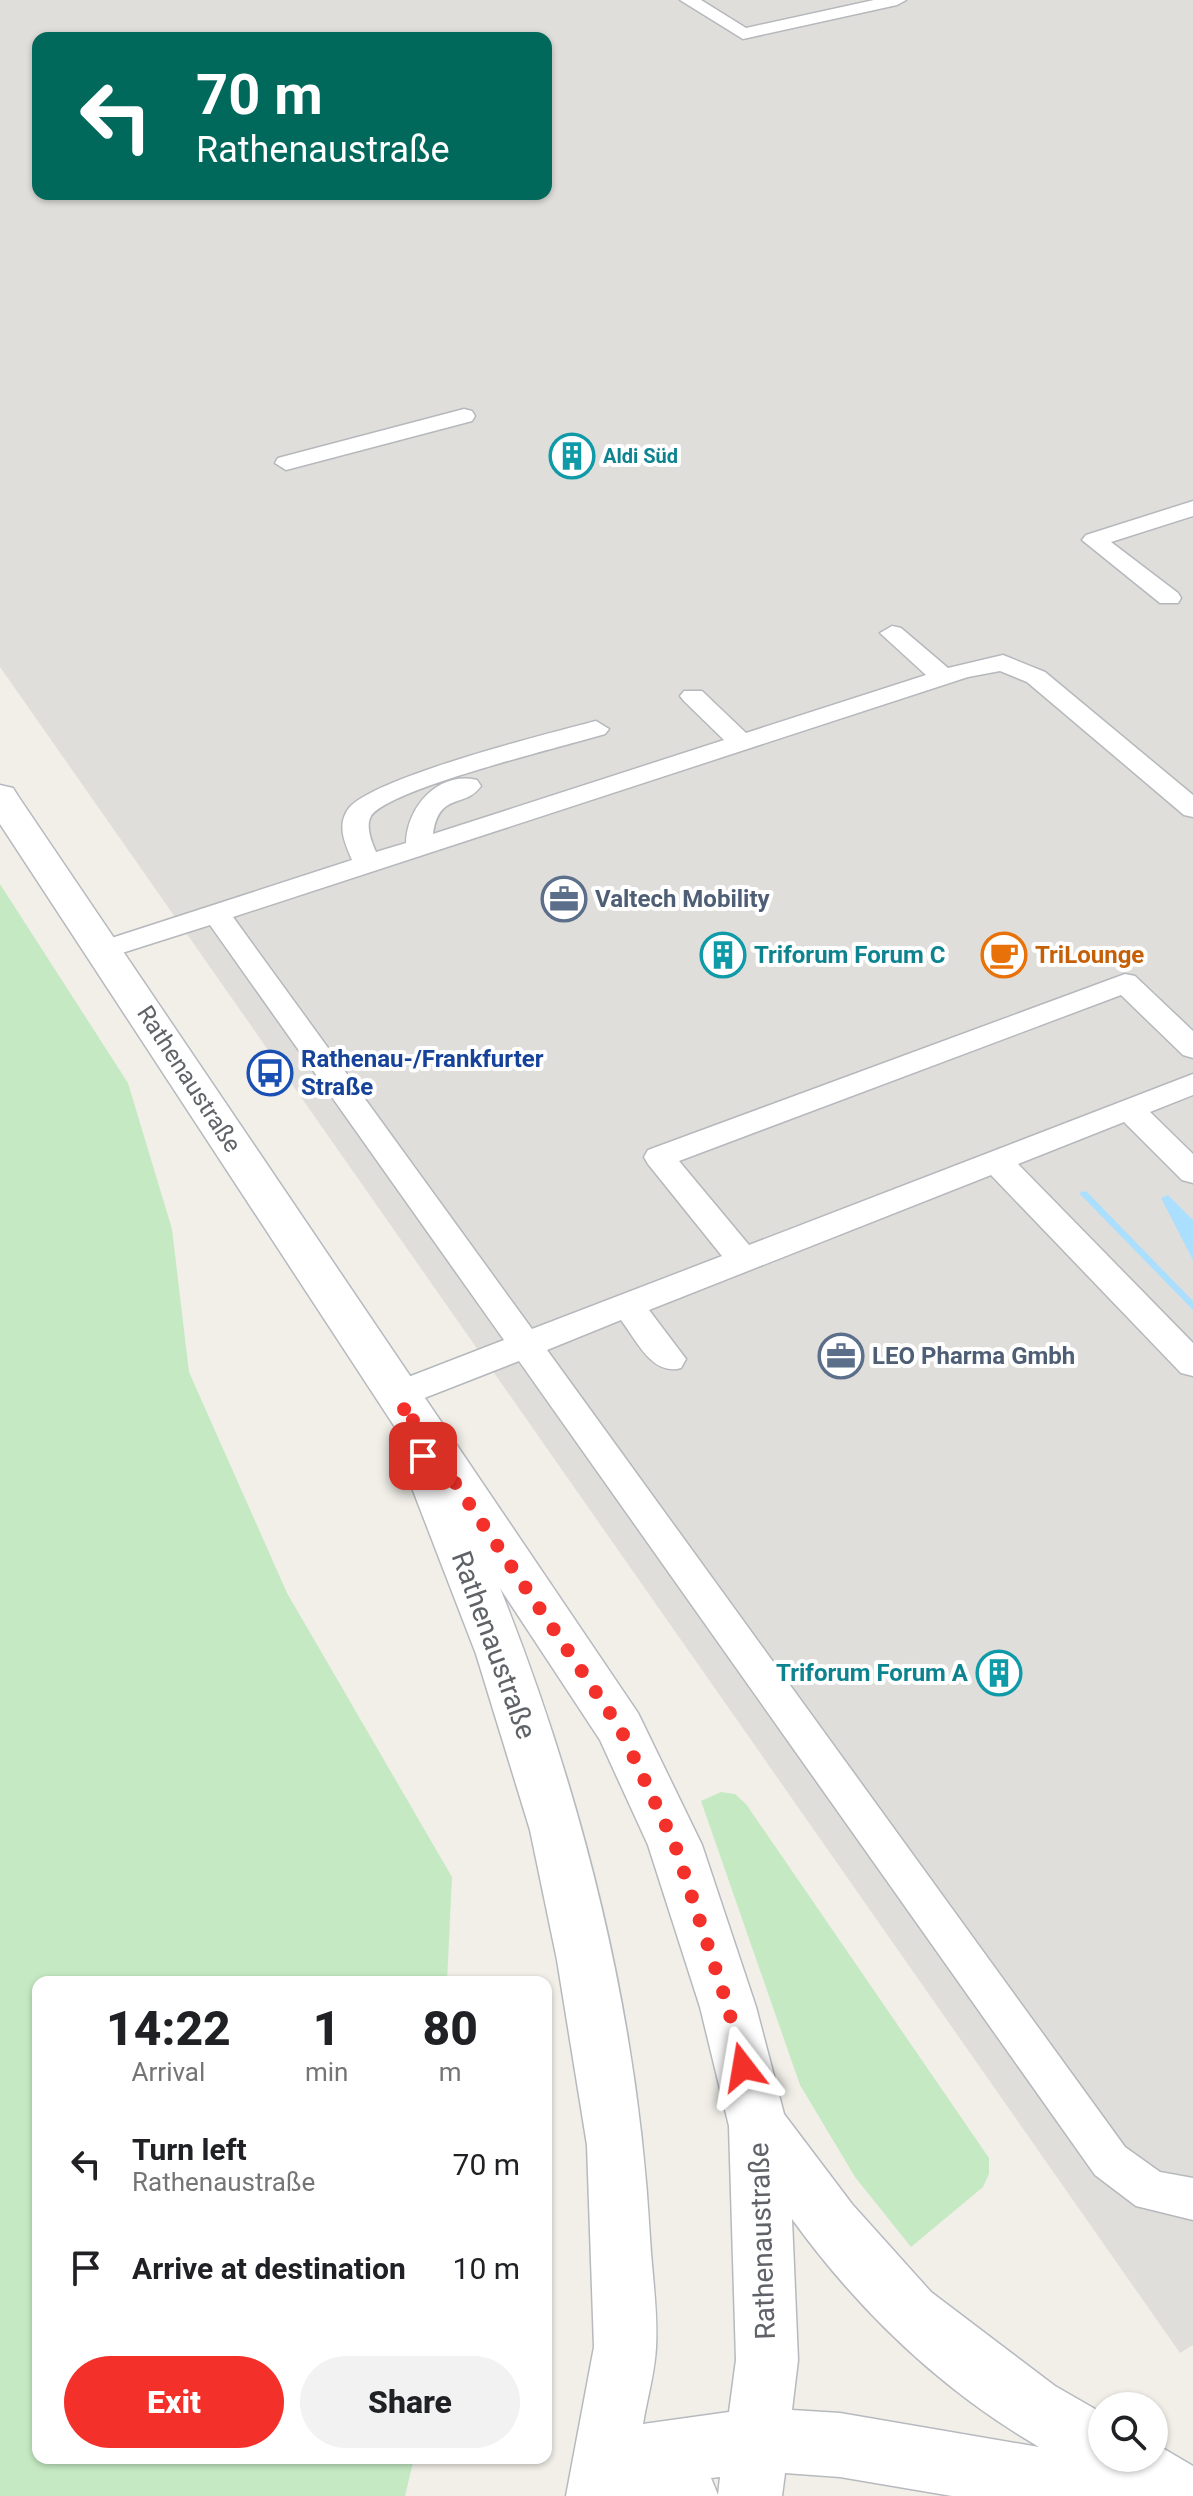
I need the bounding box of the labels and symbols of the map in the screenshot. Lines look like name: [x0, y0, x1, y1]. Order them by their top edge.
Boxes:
building icon: Aldi Süd: [548, 432, 596, 480]
place label: Aldi Süd: [603, 444, 678, 468]
office icon: Valtech Mobility: [540, 875, 588, 923]
place label: Valtech Mobility: [595, 885, 771, 913]
building icon: Triforum Forum C: [699, 931, 747, 979]
cafe icon: TriLounge: [980, 931, 1028, 979]
place label: Triforum Forum C: [754, 941, 946, 969]
place label: TriLounge: [1035, 941, 1144, 969]
street label: Rathenaustraße: [131, 1000, 247, 1158]
place label: Rathenau-/Frankfurter Straße: [301, 1045, 544, 1101]
bus stop icon: Rathenau-/Frankfurter Straße: [246, 1049, 294, 1097]
office icon: LEO Pharma Gmbh: [817, 1332, 865, 1380]
place label: LEO Pharma Gmbh: [872, 1342, 1075, 1370]
pin: [389, 1422, 457, 1490]
street label: Rathenaustraße: [445, 1547, 543, 1743]
building icon: Triforum Forum A: [975, 1649, 1023, 1697]
place label: Triforum Forum A: [776, 1659, 969, 1687]
position arrow: [701, 2025, 785, 2109]
street label: Rathenaustraße: [742, 2142, 782, 2340]

